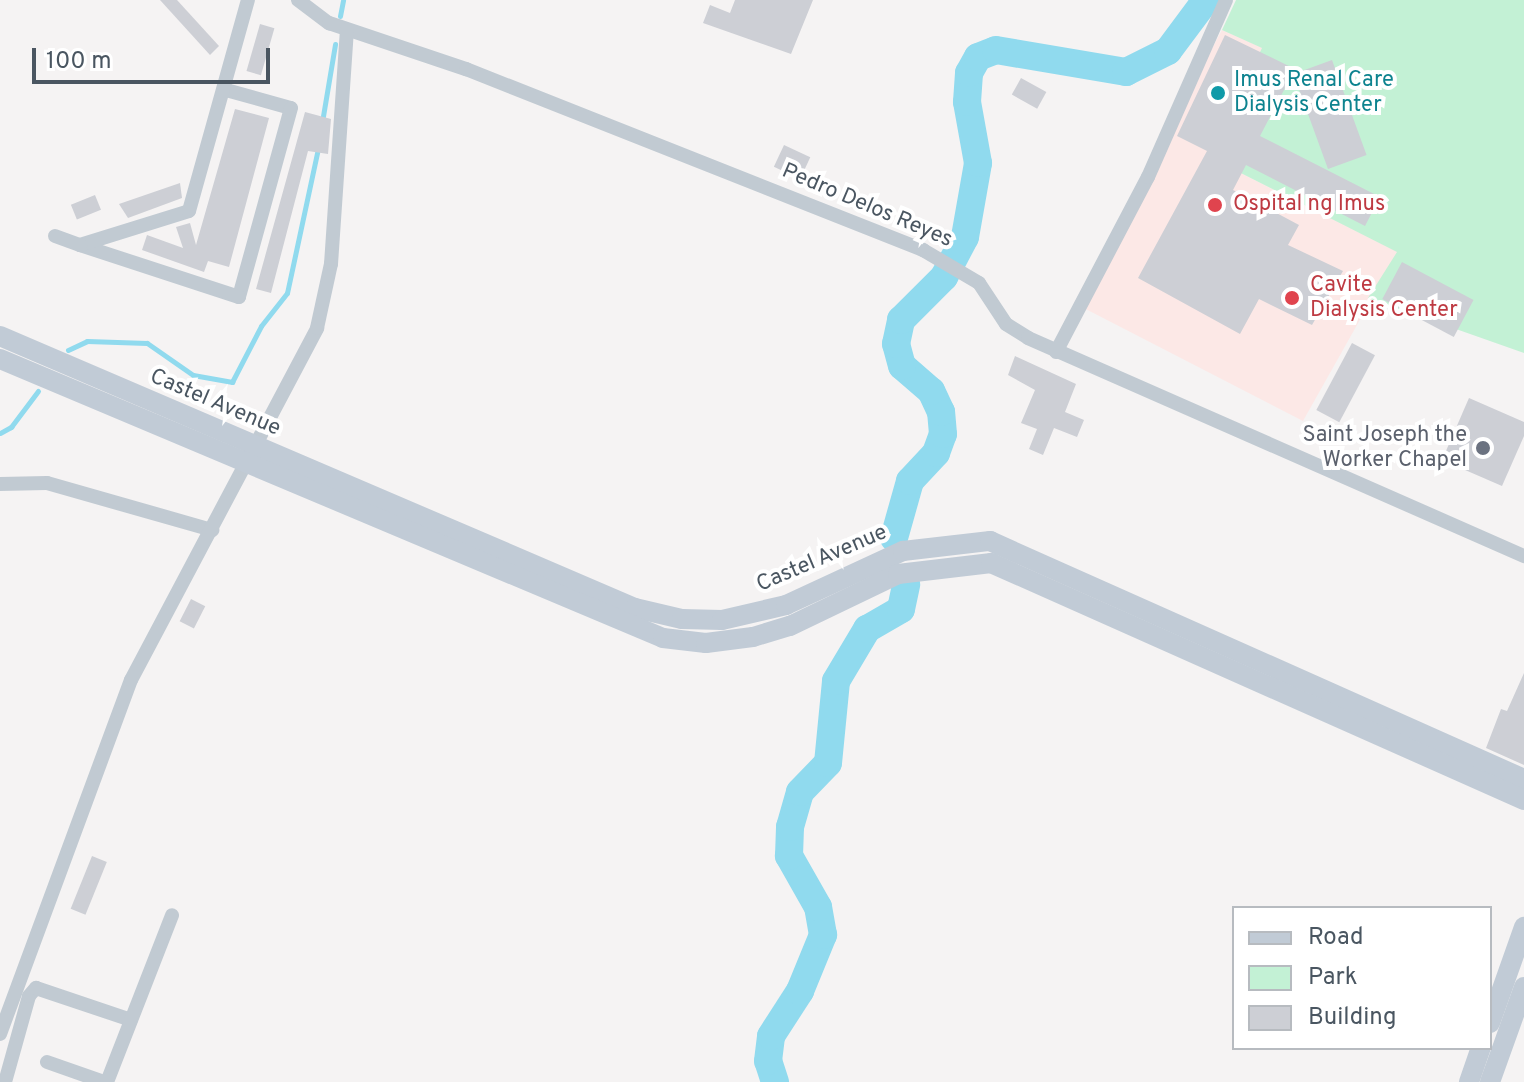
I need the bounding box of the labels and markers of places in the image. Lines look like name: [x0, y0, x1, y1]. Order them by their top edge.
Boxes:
place label: Imus Renal Care Dialysis Center: [1234, 67, 1394, 118]
marker: Imus Renal Care Dialysis Center: [1209, 84, 1227, 102]
place label: Ospital ng Imus: [1233, 192, 1385, 218]
marker: Ospital ng Imus: [1204, 194, 1226, 216]
place label: Cavite Dialysis Center: [1310, 272, 1458, 324]
marker: Cavite Dialysis Center: [1281, 287, 1303, 309]
place label: Saint Joseph the Worker Chapel: [1302, 422, 1467, 474]
marker: Saint Joseph the Worker Chapel: [1474, 439, 1492, 457]

